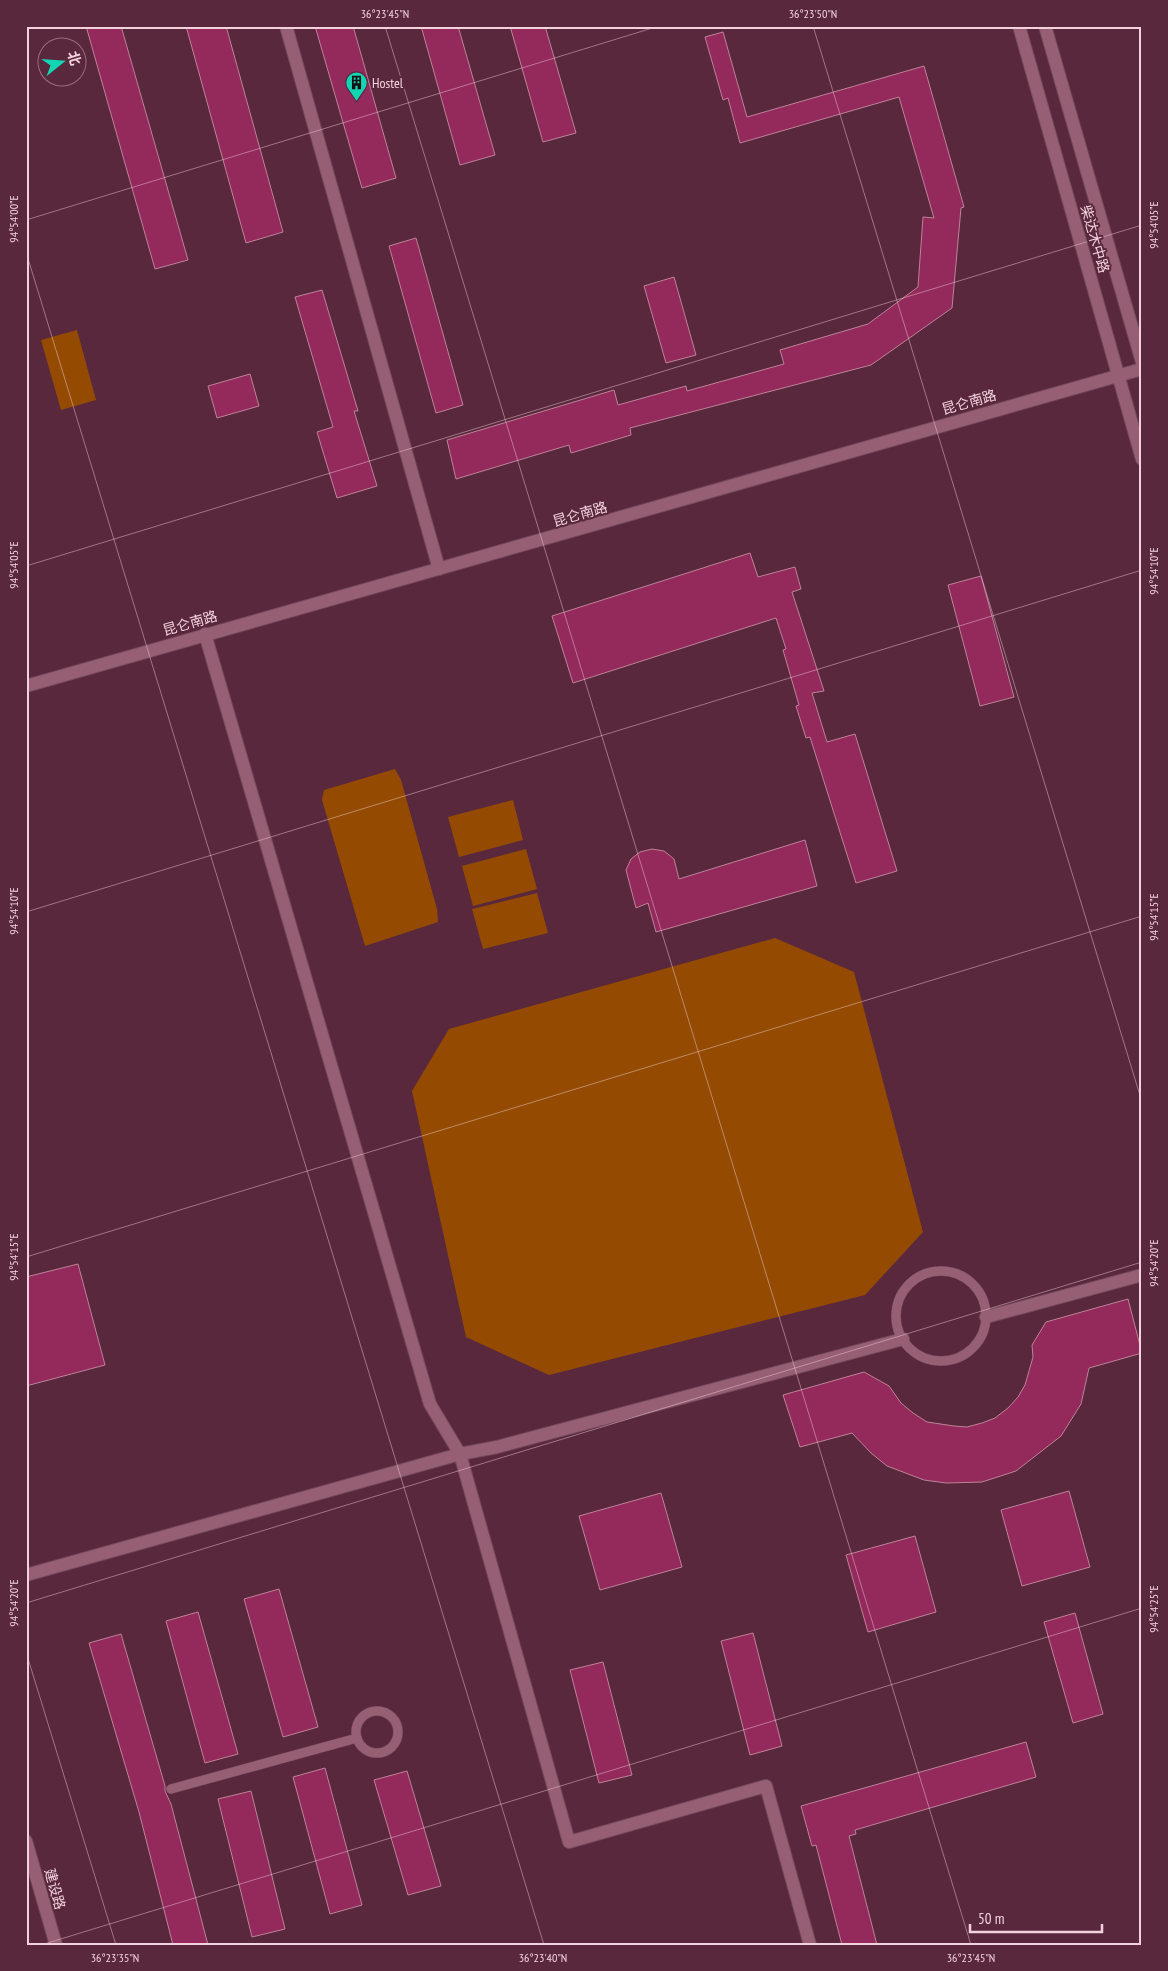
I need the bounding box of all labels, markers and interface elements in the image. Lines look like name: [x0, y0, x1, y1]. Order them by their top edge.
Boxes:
text: 36°23'45"N: [361, 6, 409, 21]
text: 36°23'50"N: [789, 6, 837, 21]
north arrow: [38, 38, 88, 88]
text: 北: [64, 49, 85, 68]
building icon: Hostel: [344, 71, 368, 102]
place label: Hostel: [372, 74, 404, 92]
text: 94°54'00"E: [6, 195, 21, 243]
text: 94°54'05"E: [1146, 201, 1161, 249]
street label: 柴达木中路: [1077, 203, 1113, 275]
street label: 昆仑南路: [940, 386, 998, 418]
street label: 昆仑南路: [551, 498, 609, 530]
text: 94°54'05"E: [6, 541, 21, 589]
text: 94°54'10"E: [1146, 547, 1161, 595]
street label: 昆仑南路: [161, 607, 219, 639]
text: 94°54'10"E: [6, 887, 21, 935]
text: 94°54'15"E: [1146, 893, 1161, 941]
text: 94°54'15"E: [6, 1233, 21, 1281]
text: 94°54'20"E: [1146, 1239, 1161, 1287]
text: 94°54'20"E: [6, 1579, 21, 1627]
text: 94°54'25"E: [1146, 1585, 1161, 1633]
street label: 建设路: [41, 1866, 69, 1912]
scale bar: [970, 1901, 1103, 1933]
text: 50 m: [978, 1909, 1004, 1928]
text: 36°23'35"N: [91, 1950, 139, 1965]
text: 36°23'40"N: [519, 1950, 567, 1965]
text: 36°23'45"N: [947, 1950, 995, 1965]

